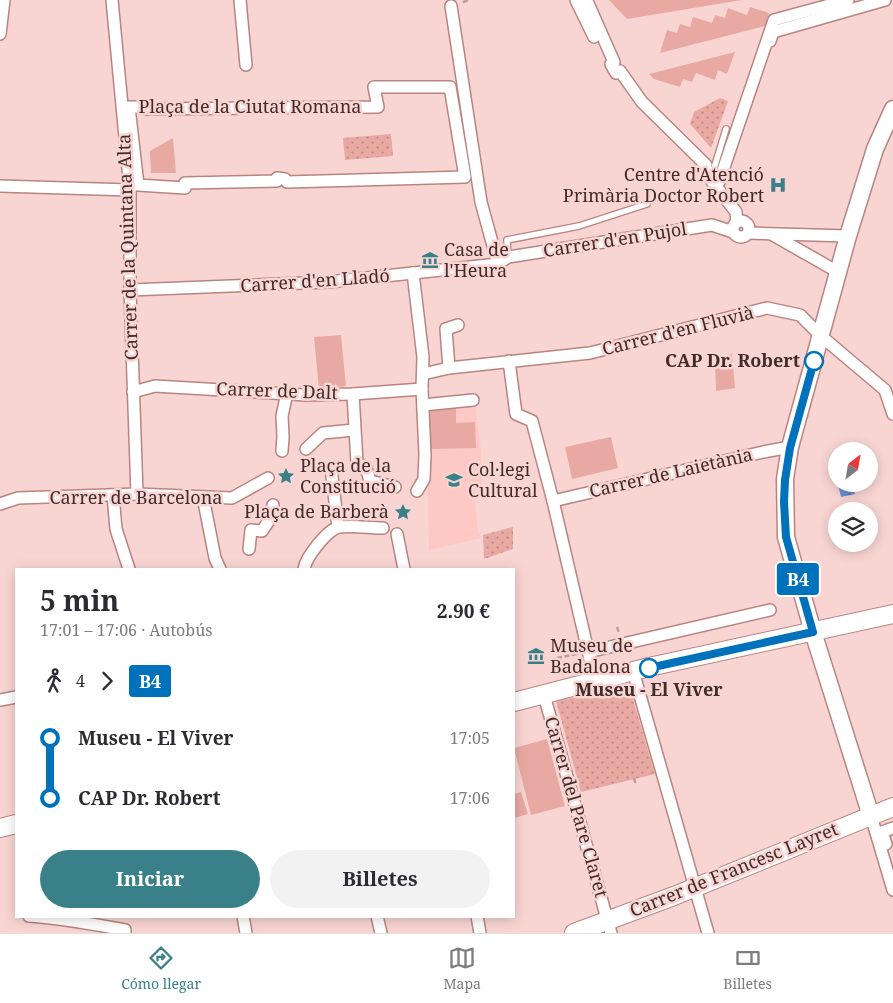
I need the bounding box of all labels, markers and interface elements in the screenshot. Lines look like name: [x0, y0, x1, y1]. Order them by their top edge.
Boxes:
street label: Plaça de la Ciutat Romana: [139, 94, 361, 118]
street label: Carrer de la Quintana Alta: [111, 133, 143, 361]
place label: Centre d'Atenció Primària Doctor Robert: [563, 162, 764, 207]
hospital icon: Centre d'Atenció Primària Doctor Robert: [768, 175, 788, 195]
street label: Carrer d'en Pujol: [541, 216, 689, 262]
place label: Casa de l'Heura: [444, 237, 509, 282]
museum icon: Casa de l'Heura: [420, 250, 440, 270]
street label: Carrer d'en Lladó: [239, 263, 391, 297]
street label: Carrer d'en Fluvià: [599, 300, 756, 360]
place label: CAP Dr. Robert: [665, 348, 800, 372]
marker: CAP Dr. Robert: [804, 351, 824, 371]
street label: Carrer de Dalt: [216, 376, 338, 404]
street label: Carrer de Laietània: [587, 442, 755, 503]
north arrow: [828, 442, 878, 492]
map controls: [828, 442, 878, 552]
place label: Plaça de la Constitució: [300, 453, 396, 498]
place label: Col·legi Cultural: [468, 457, 538, 502]
place icon: Plaça de la Constitució: [276, 466, 296, 486]
school or university icon: Col·legi Cultural: [444, 470, 464, 490]
street label: Carrer de Barcelona: [50, 485, 222, 509]
place label: Plaça de Barberà: [244, 499, 389, 523]
place icon: Plaça de Barberà: [393, 502, 413, 522]
button: layers: [828, 502, 878, 552]
line badge: B4: [776, 563, 820, 595]
text: B4: [787, 567, 809, 591]
text: 5 min: [40, 581, 119, 619]
text: 2.90 €: [437, 598, 490, 624]
text: 17:01 – 17:06 · Autobús: [40, 619, 213, 641]
place label: Museu de Badalona: [550, 633, 633, 678]
museum icon: Museu de Badalona: [526, 646, 546, 666]
marker: Museu - El Viver: [639, 658, 659, 678]
icon: walk: [40, 667, 68, 695]
icon: forward: [93, 667, 121, 695]
text: B4: [139, 669, 161, 693]
text: 4: [76, 670, 85, 692]
place label: Museu - El Viver: [575, 677, 723, 701]
street label: Carrer del Pare Claret: [540, 714, 614, 900]
text: Museu - El Viver: [78, 725, 234, 751]
text: 17:05: [450, 727, 490, 749]
text: CAP Dr. Robert: [78, 785, 220, 811]
text: 17:06: [450, 787, 490, 809]
street label: Carrer de Francesc Layret: [626, 816, 841, 922]
button: Iniciar: [40, 850, 260, 908]
button: Billetes: [270, 850, 490, 908]
tab: Cómo llegar: [121, 944, 201, 993]
tab: Mapa: [443, 944, 481, 993]
tab: Billetes: [723, 944, 772, 993]

